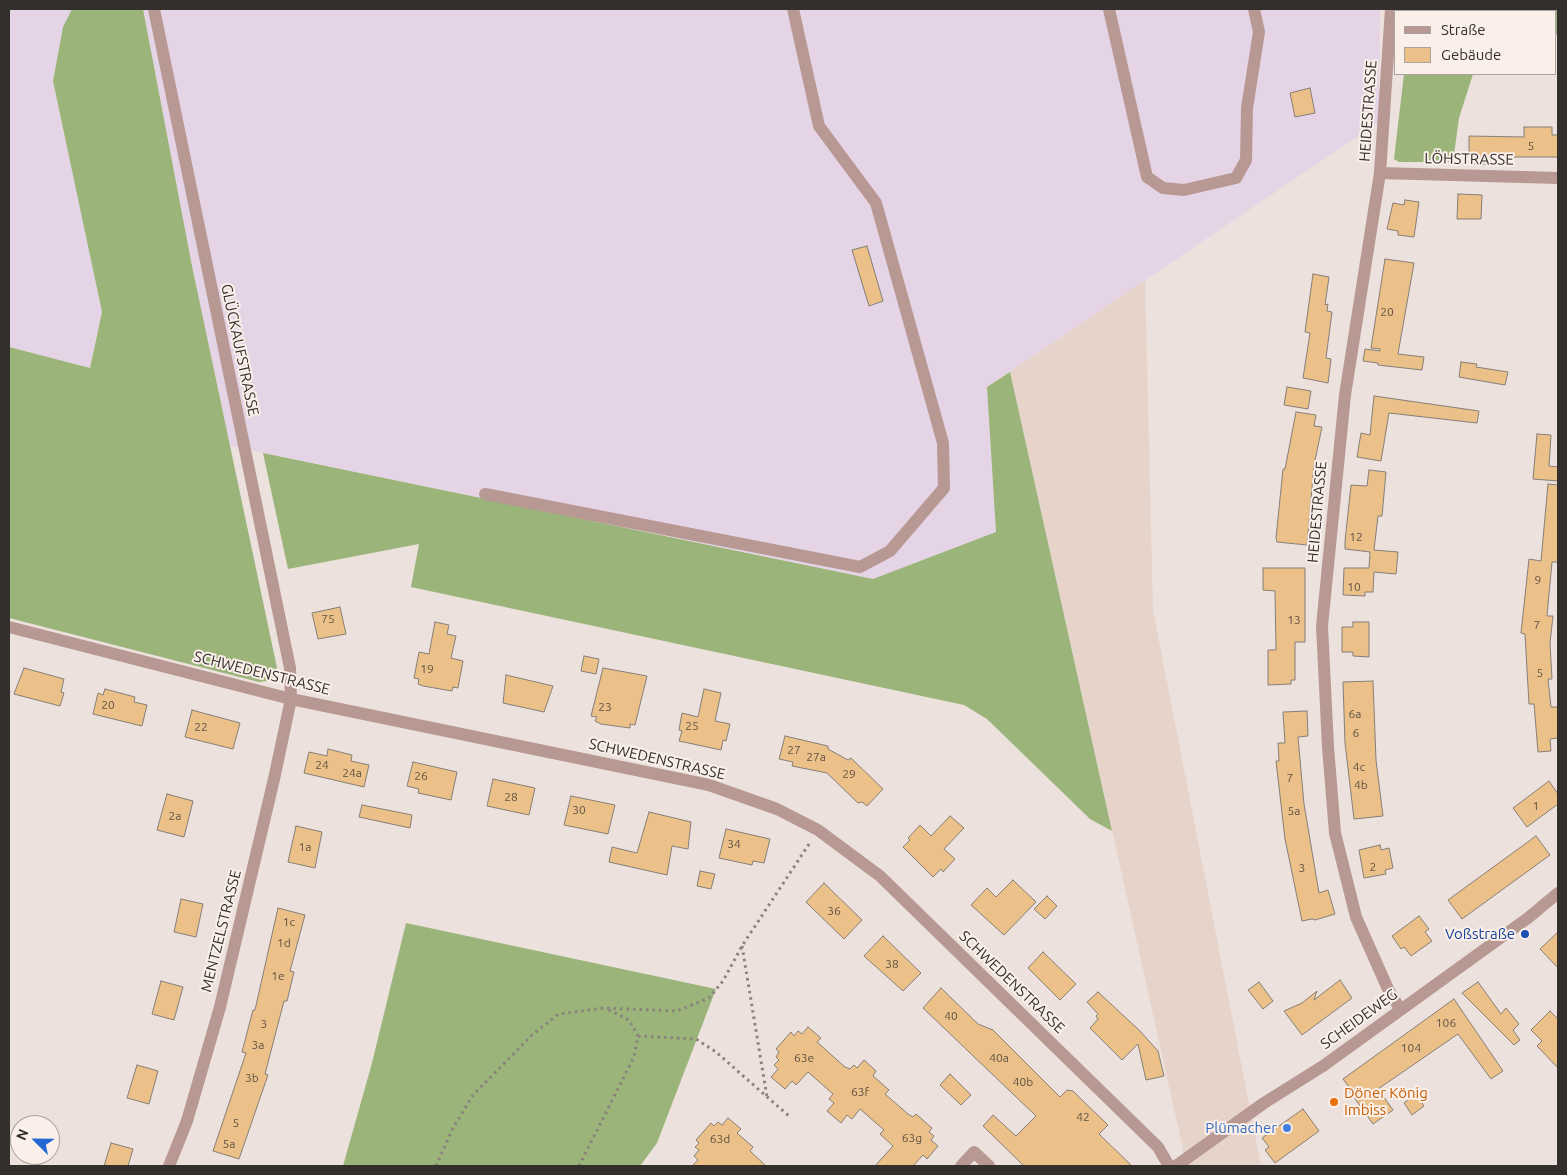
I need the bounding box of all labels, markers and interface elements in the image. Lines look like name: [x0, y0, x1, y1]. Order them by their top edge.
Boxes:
legend: [1394, 10, 1557, 75]
text: Straße: [1441, 21, 1485, 38]
text: Gebäude: [1441, 46, 1501, 63]
street label: HEIDESTRASSE: [1355, 60, 1381, 162]
house number: 5: [1528, 139, 1534, 153]
street label: LÖHSTRASSE: [1424, 149, 1514, 169]
street label: GLÜCKAUFSTRASSE: [217, 282, 263, 418]
house number: 20: [1380, 305, 1394, 319]
street label: HEIDESTRASSE: [1304, 461, 1330, 563]
house number: 12: [1349, 530, 1363, 544]
house number: 9: [1535, 573, 1541, 587]
house number: 10: [1347, 580, 1361, 594]
house number: 75: [321, 612, 335, 626]
house number: 13: [1287, 613, 1301, 627]
house number: 7: [1534, 618, 1540, 632]
street label: SCHWEDENSTRASSE: [192, 647, 332, 699]
house number: 19: [420, 662, 434, 676]
house number: 5: [1537, 666, 1543, 680]
house number: 20: [101, 698, 115, 712]
house number: 23: [598, 700, 612, 714]
house number: 6a: [1349, 707, 1361, 721]
house number: 25: [685, 719, 699, 733]
house number: 22: [194, 720, 208, 734]
house number: 6: [1353, 726, 1359, 740]
street label: SCHWEDENSTRASSE: [587, 735, 727, 783]
house number: 27: [787, 743, 801, 757]
house number: 27a: [806, 750, 826, 764]
house number: 24: [315, 758, 329, 772]
house number: 4c: [1353, 760, 1365, 774]
house number: 24a: [342, 766, 362, 780]
house number: 29: [842, 767, 856, 781]
house number: 26: [414, 769, 428, 783]
house number: 7: [1287, 771, 1293, 785]
house number: 4b: [1354, 778, 1368, 792]
house number: 28: [504, 790, 518, 804]
house number: 1: [1533, 799, 1539, 813]
house number: 30: [572, 803, 586, 817]
house number: 5a: [1288, 804, 1300, 818]
house number: 2a: [169, 809, 181, 823]
house number: 34: [727, 837, 741, 851]
house number: 1a: [299, 840, 311, 854]
house number: 2: [1370, 860, 1376, 874]
house number: 3: [1299, 861, 1305, 875]
street label: MENTZELSTRASSE: [197, 868, 245, 994]
house number: 36: [827, 904, 841, 918]
house number: 1c: [283, 915, 295, 929]
place label: Voßstraße: [1445, 925, 1515, 943]
street label: SCHWEDENSTRASSE: [956, 927, 1068, 1037]
marker: Voßstraße: [1519, 928, 1531, 940]
house number: 1d: [277, 936, 291, 950]
house number: 38: [885, 957, 899, 971]
house number: 1e: [271, 969, 285, 983]
street label: SCHEIDEWEG: [1317, 985, 1401, 1053]
house number: 40: [944, 1009, 958, 1023]
house number: 106: [1436, 1016, 1456, 1030]
house number: 3: [261, 1017, 267, 1031]
house number: 3a: [252, 1038, 264, 1052]
house number: 104: [1401, 1041, 1421, 1055]
house number: 63e: [794, 1051, 814, 1065]
house number: 40a: [989, 1051, 1009, 1065]
house number: 3b: [245, 1071, 259, 1085]
house number: 40b: [1013, 1075, 1033, 1089]
place label: Döner König Imbiss: [1344, 1084, 1428, 1119]
house number: 63f: [851, 1085, 869, 1099]
marker: Döner König Imbiss: [1328, 1096, 1340, 1108]
house number: 42: [1076, 1110, 1090, 1124]
north arrow: [10, 1115, 60, 1165]
house number: 5: [233, 1116, 239, 1130]
place label: Plümacher: [1205, 1119, 1277, 1137]
marker: Plümacher: [1281, 1122, 1293, 1134]
text: N: [13, 1127, 32, 1142]
house number: 63g: [902, 1131, 922, 1145]
house number: 63d: [710, 1132, 730, 1146]
house number: 5a: [223, 1137, 235, 1151]

